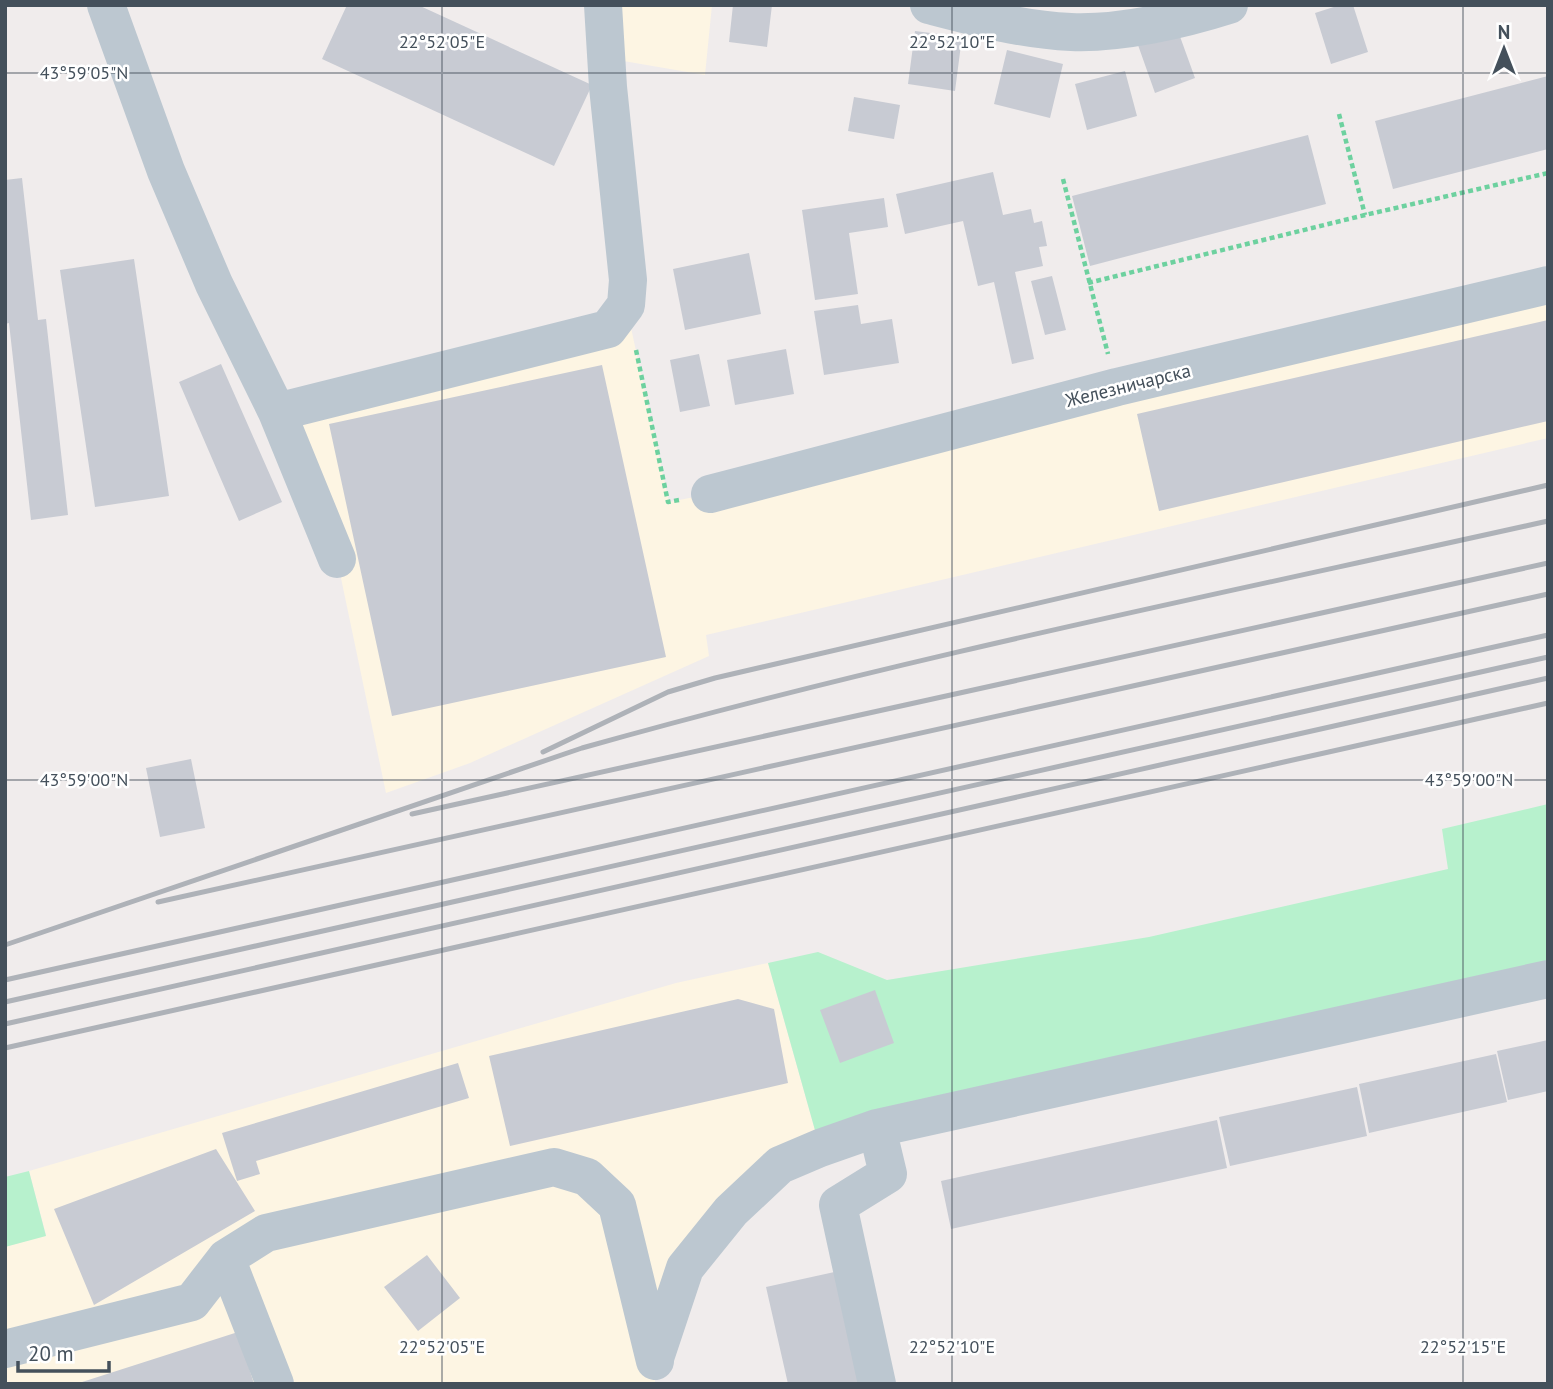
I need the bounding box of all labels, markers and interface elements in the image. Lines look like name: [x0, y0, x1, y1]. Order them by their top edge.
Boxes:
north arrow: [1469, 14, 1539, 84]
text: N: [1498, 20, 1510, 44]
text: 22°52'05"E: [399, 30, 485, 53]
text: 22°52'10"E: [909, 30, 995, 53]
text: 43°59'05"N: [40, 61, 128, 84]
street label: Железничарска: [1062, 358, 1193, 412]
text: 43°59'00"N: [40, 768, 128, 791]
text: 43°59'00"N: [1425, 768, 1513, 791]
scale bar: [18, 1330, 108, 1374]
text: 22°52'05"E: [399, 1335, 485, 1358]
text: 22°52'10"E: [909, 1335, 995, 1358]
text: 22°52'15"E: [1420, 1335, 1506, 1358]
text: 20 m: [28, 1340, 74, 1367]

